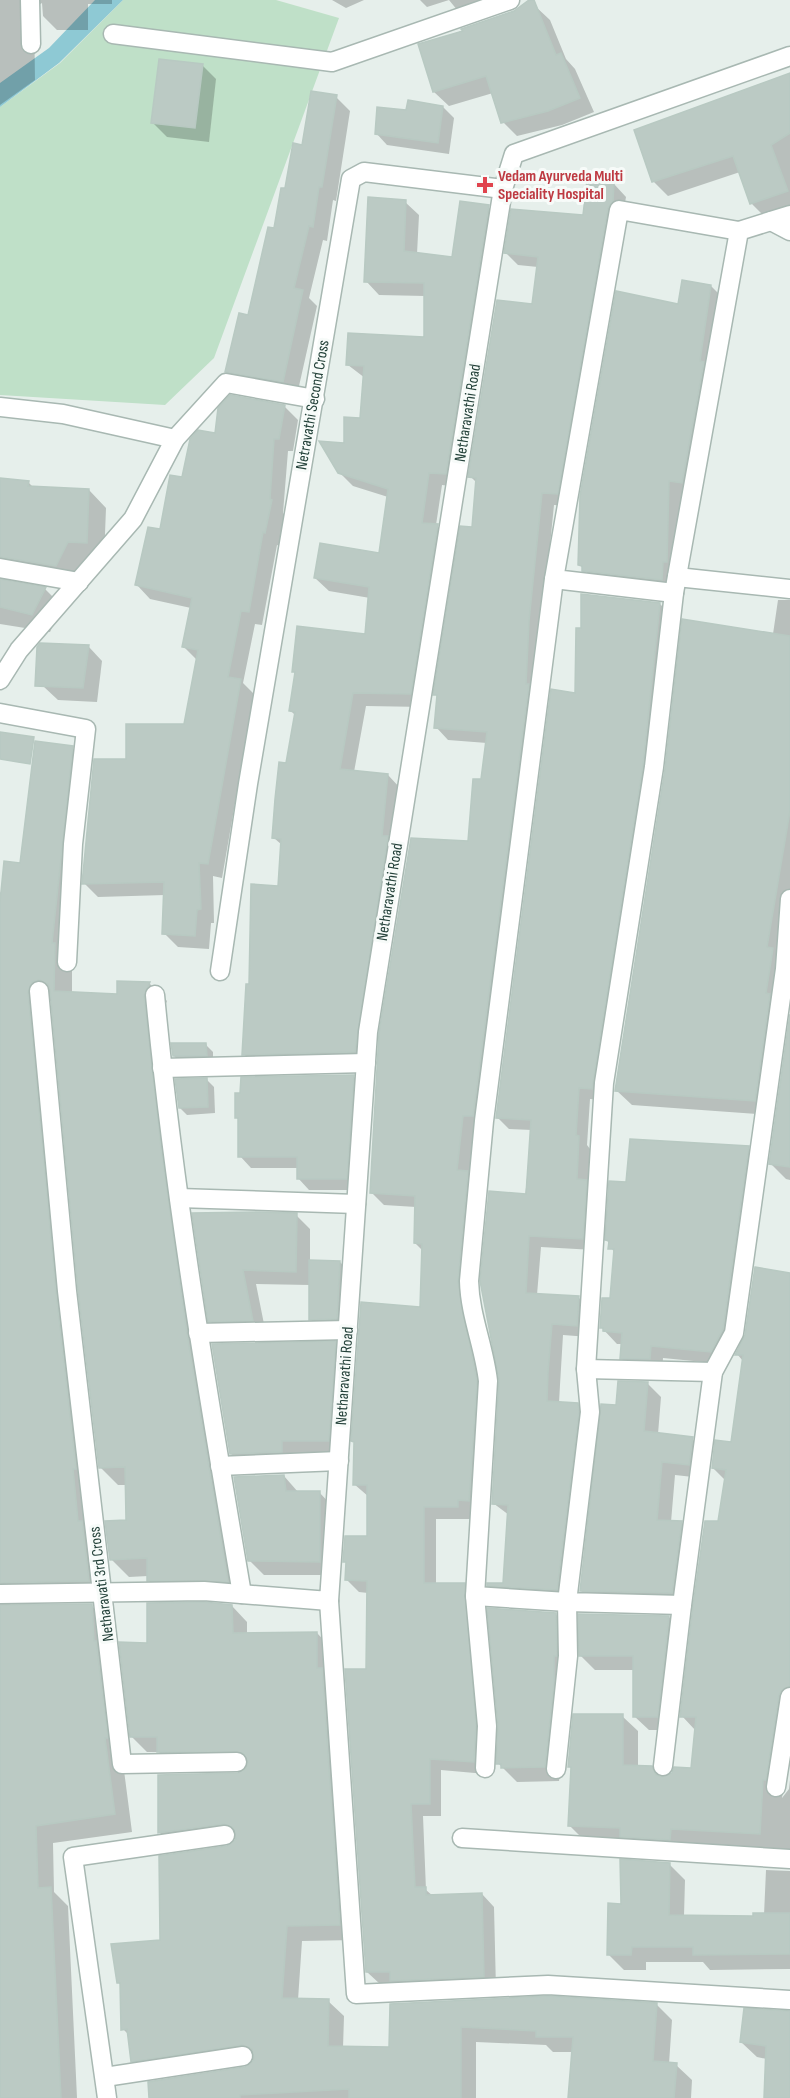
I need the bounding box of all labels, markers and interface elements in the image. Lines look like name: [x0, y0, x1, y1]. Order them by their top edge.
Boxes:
place label: Vedam Ayurveda Multi Speciality Hospital: [498, 167, 623, 204]
marker: Vedam Ayurveda Multi Speciality Hospital: [476, 176, 494, 194]
street label: Netravathi Second Cross: [292, 338, 334, 471]
street label: Netharavathi Road: [451, 363, 485, 463]
street label: Netharavathi Road: [373, 842, 407, 942]
street label: Netharavathi Road: [332, 1326, 358, 1426]
street label: Netharavati 3rd Cross: [85, 1525, 118, 1643]

